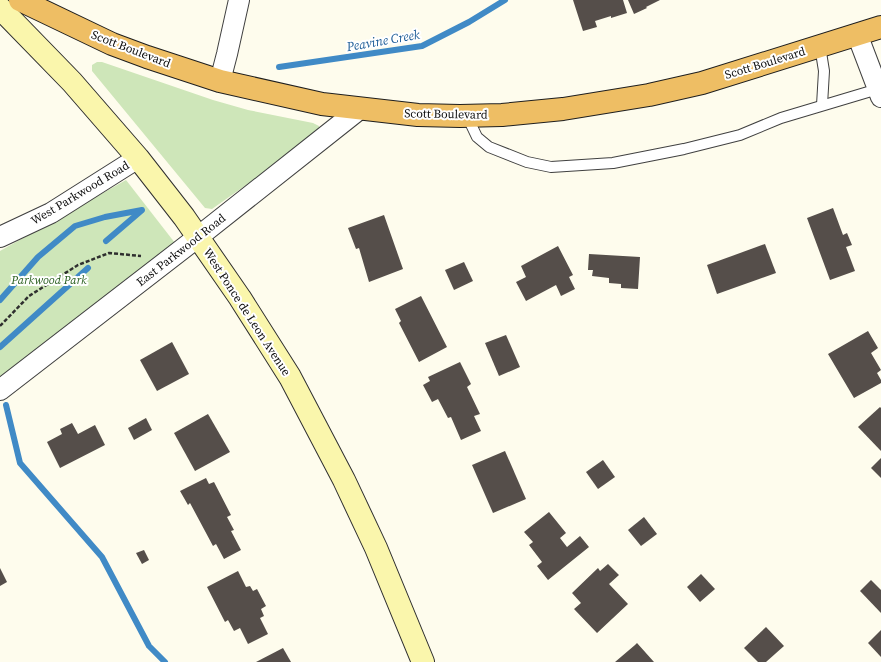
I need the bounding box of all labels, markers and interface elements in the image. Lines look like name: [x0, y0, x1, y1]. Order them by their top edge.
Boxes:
water label: Peavine Creek: [344, 26, 422, 55]
street label: Scott Boulevard: [89, 27, 173, 71]
street label: Scott Boulevard: [723, 43, 807, 83]
street label: Scott Boulevard: [404, 105, 488, 123]
street label: West Parkwood Road: [28, 157, 132, 229]
street label: East Parkwood Road: [133, 210, 229, 290]
street label: West Ponce de Leon Avenue: [200, 245, 294, 379]
park label: Parkwood Park: [10, 272, 87, 288]

